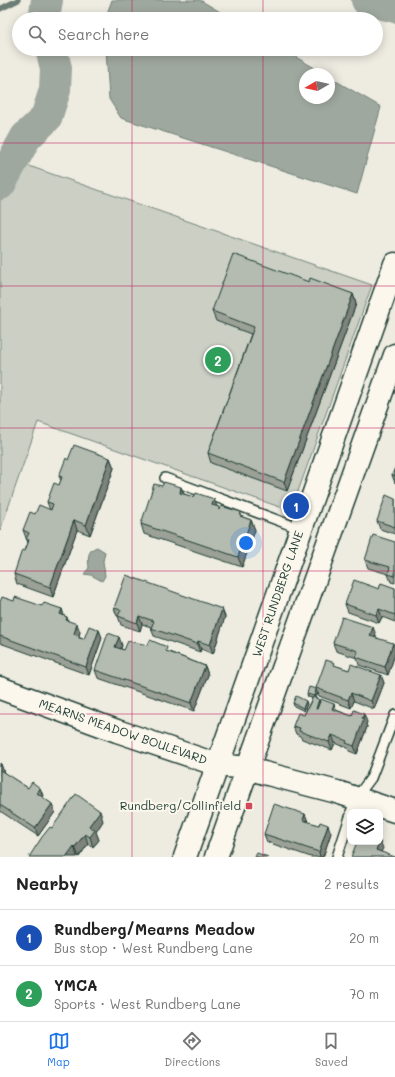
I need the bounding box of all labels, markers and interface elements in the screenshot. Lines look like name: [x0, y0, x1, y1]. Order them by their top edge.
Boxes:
search box: [12, 12, 383, 56]
icon: search: [26, 23, 48, 45]
text: Search here: [58, 24, 149, 44]
north arrow: [299, 68, 335, 104]
pin: 2: [205, 345, 231, 375]
pin: 1: [283, 491, 309, 521]
street label: WEST RUNDBERG LANE: [248, 528, 306, 659]
your location: [236, 533, 256, 553]
street label: MEARNS MEADOW BOULEVARD: [37, 695, 210, 767]
place label: Rundberg/Collinfield: [120, 797, 241, 813]
marker: Rundberg/Collinfield: [244, 801, 254, 811]
map controls: [347, 809, 383, 845]
button: layers: [347, 809, 383, 845]
text: Nearby: [16, 872, 78, 894]
text: 2 results: [324, 875, 379, 892]
text: Rundberg/Mearns Meadow: [54, 919, 255, 939]
text: 1: [26, 929, 32, 946]
text: 20 m: [349, 929, 379, 946]
text: Bus stop · West Rundberg Lane: [54, 939, 253, 956]
text: YMCA: [54, 975, 98, 995]
text: 2: [25, 985, 33, 1002]
text: 70 m: [349, 985, 379, 1002]
text: Sports · West Rundberg Lane: [54, 995, 241, 1012]
tab: Map: [47, 1030, 70, 1069]
tab: Directions: [164, 1030, 220, 1069]
tab: Saved: [315, 1030, 348, 1069]

